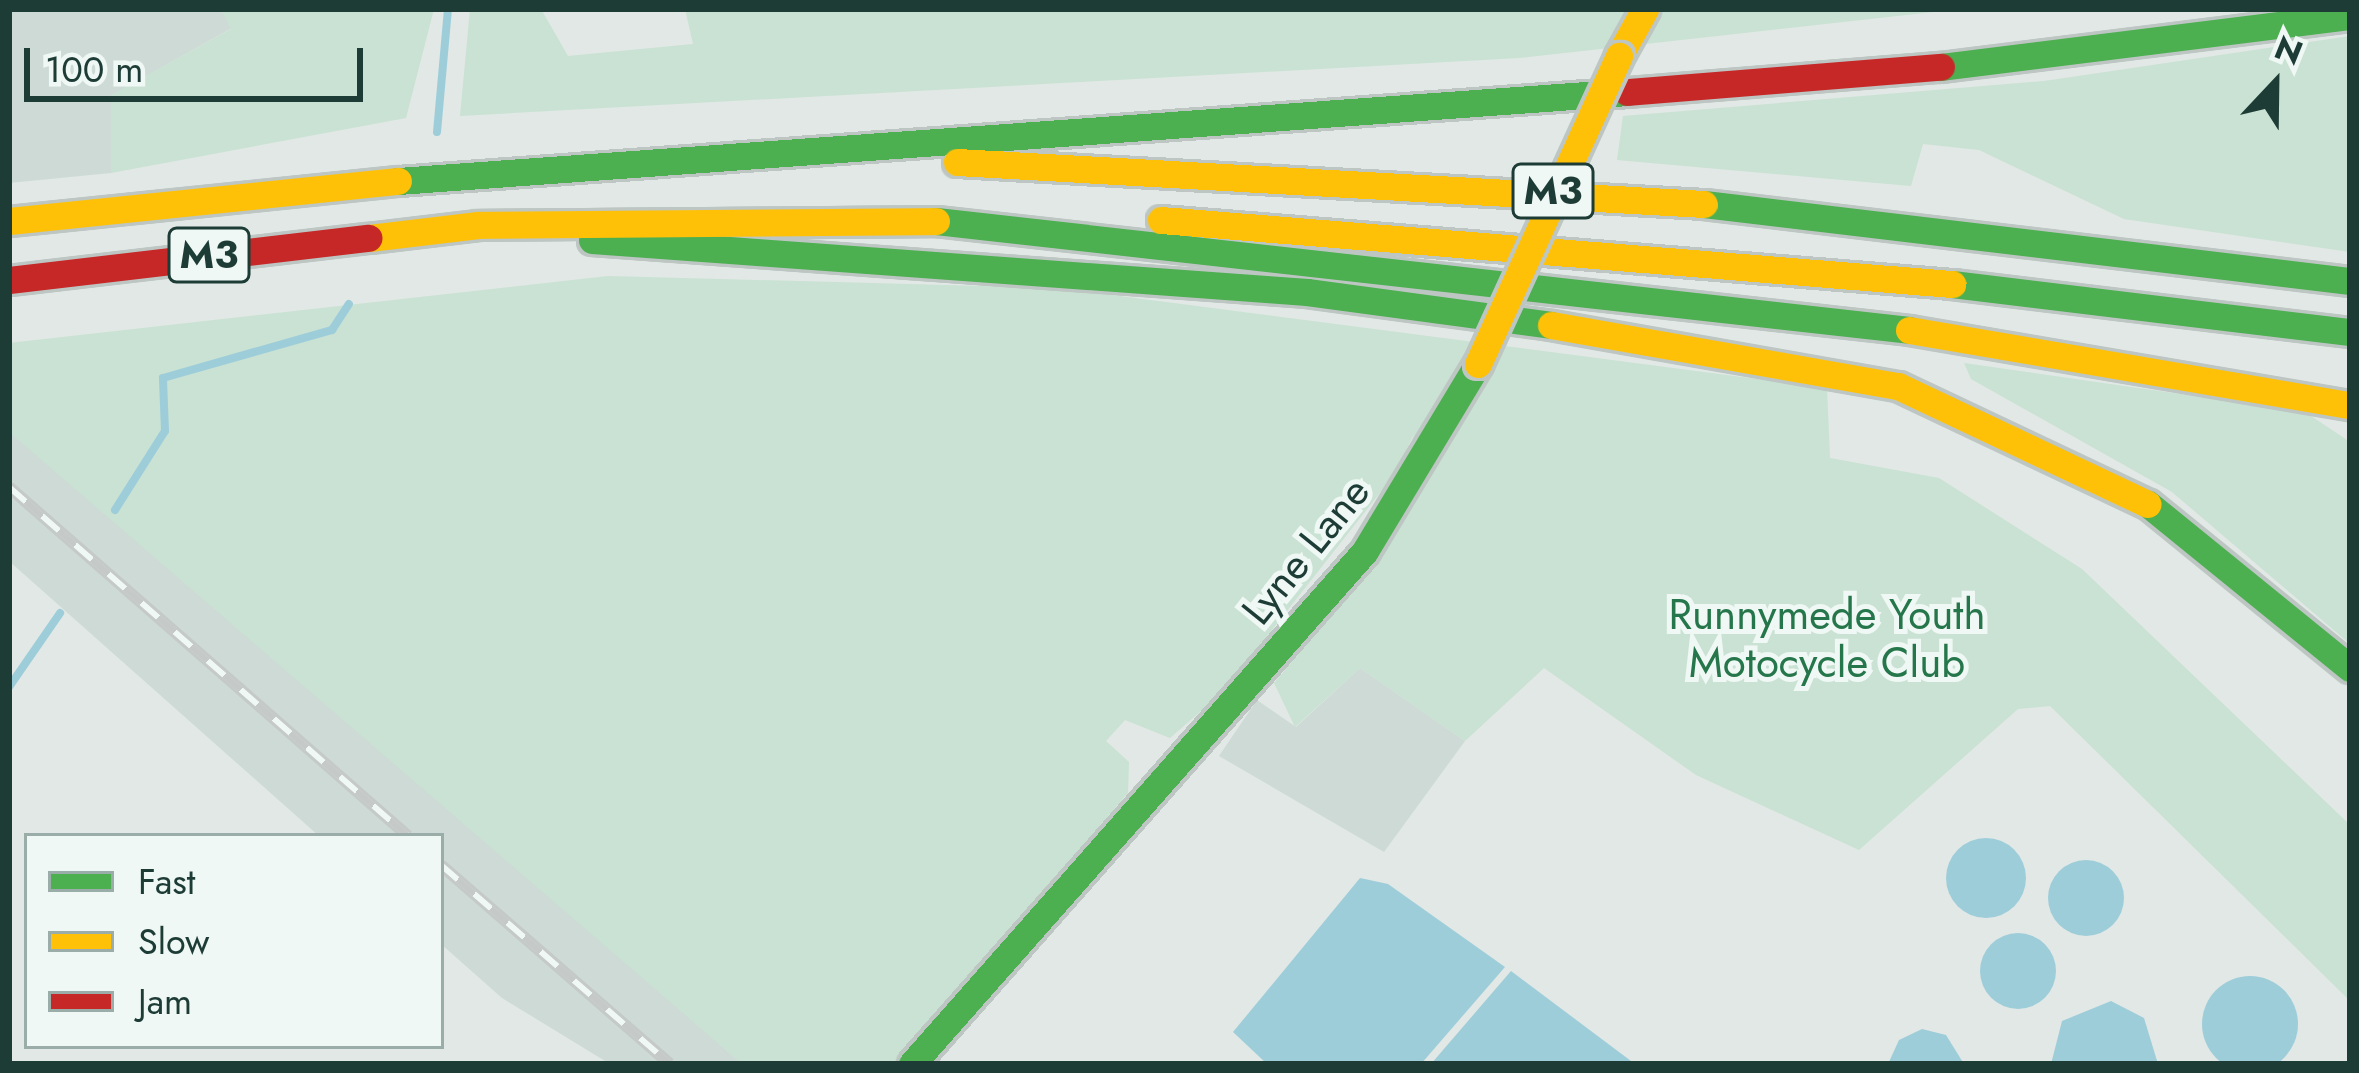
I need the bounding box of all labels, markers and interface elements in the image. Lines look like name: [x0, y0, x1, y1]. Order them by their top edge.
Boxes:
text: N: [2268, 23, 2310, 77]
scale bar: [30, 24, 369, 98]
north arrow: [2215, 24, 2335, 144]
text: 100 m: [45, 43, 143, 95]
road number: M3: [1511, 158, 1595, 224]
road number: M3: [167, 222, 251, 288]
street label: Lyne Lane: [1232, 467, 1380, 635]
park label: Runnymede Youth Motocycle Club: [1669, 590, 1985, 688]
legend: [24, 833, 444, 1049]
text: Fast: [138, 855, 195, 907]
text: Slow: [138, 915, 210, 967]
text: Jam: [138, 975, 192, 1027]

